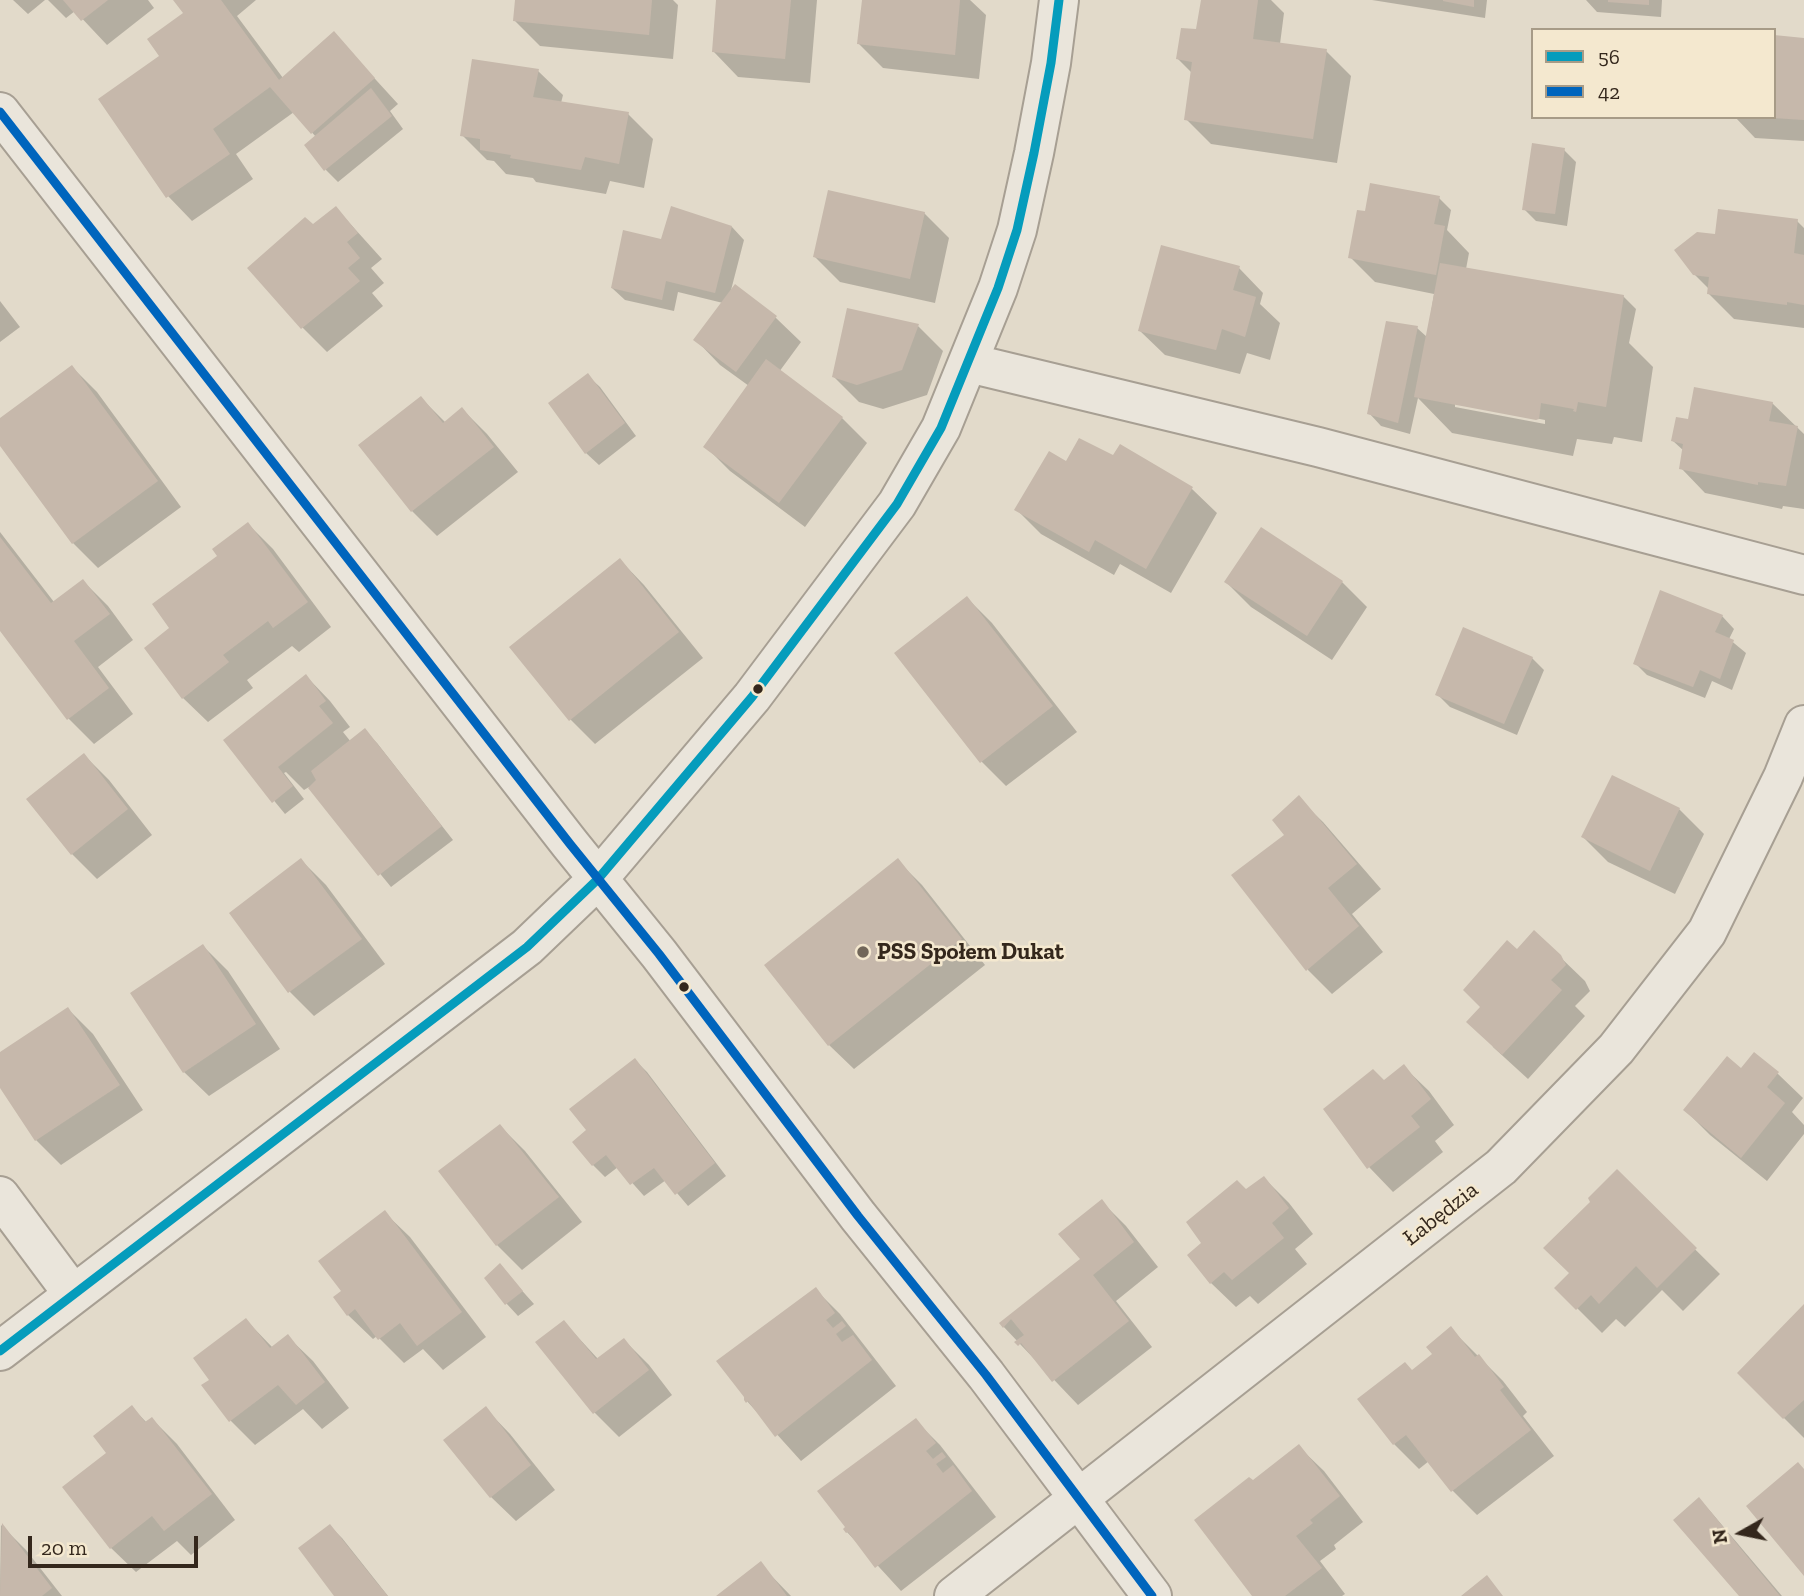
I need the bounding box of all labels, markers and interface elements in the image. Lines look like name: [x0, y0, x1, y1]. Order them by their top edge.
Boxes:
legend: [1531, 28, 1776, 119]
text: 56: [1598, 44, 1620, 69]
text: 42: [1598, 79, 1620, 104]
unlabelled marker: [751, 682, 765, 696]
place label: PSS Społem Dukat: [877, 938, 1064, 966]
marker: PSS Społem Dukat: [855, 944, 871, 960]
unlabelled marker: [677, 980, 691, 994]
street label: Łabędzia: [1398, 1176, 1484, 1252]
north arrow: [1706, 1498, 1776, 1568]
scale bar: [32, 1522, 201, 1566]
text: N: [1707, 1527, 1732, 1545]
text: 20 m: [41, 1535, 87, 1560]

